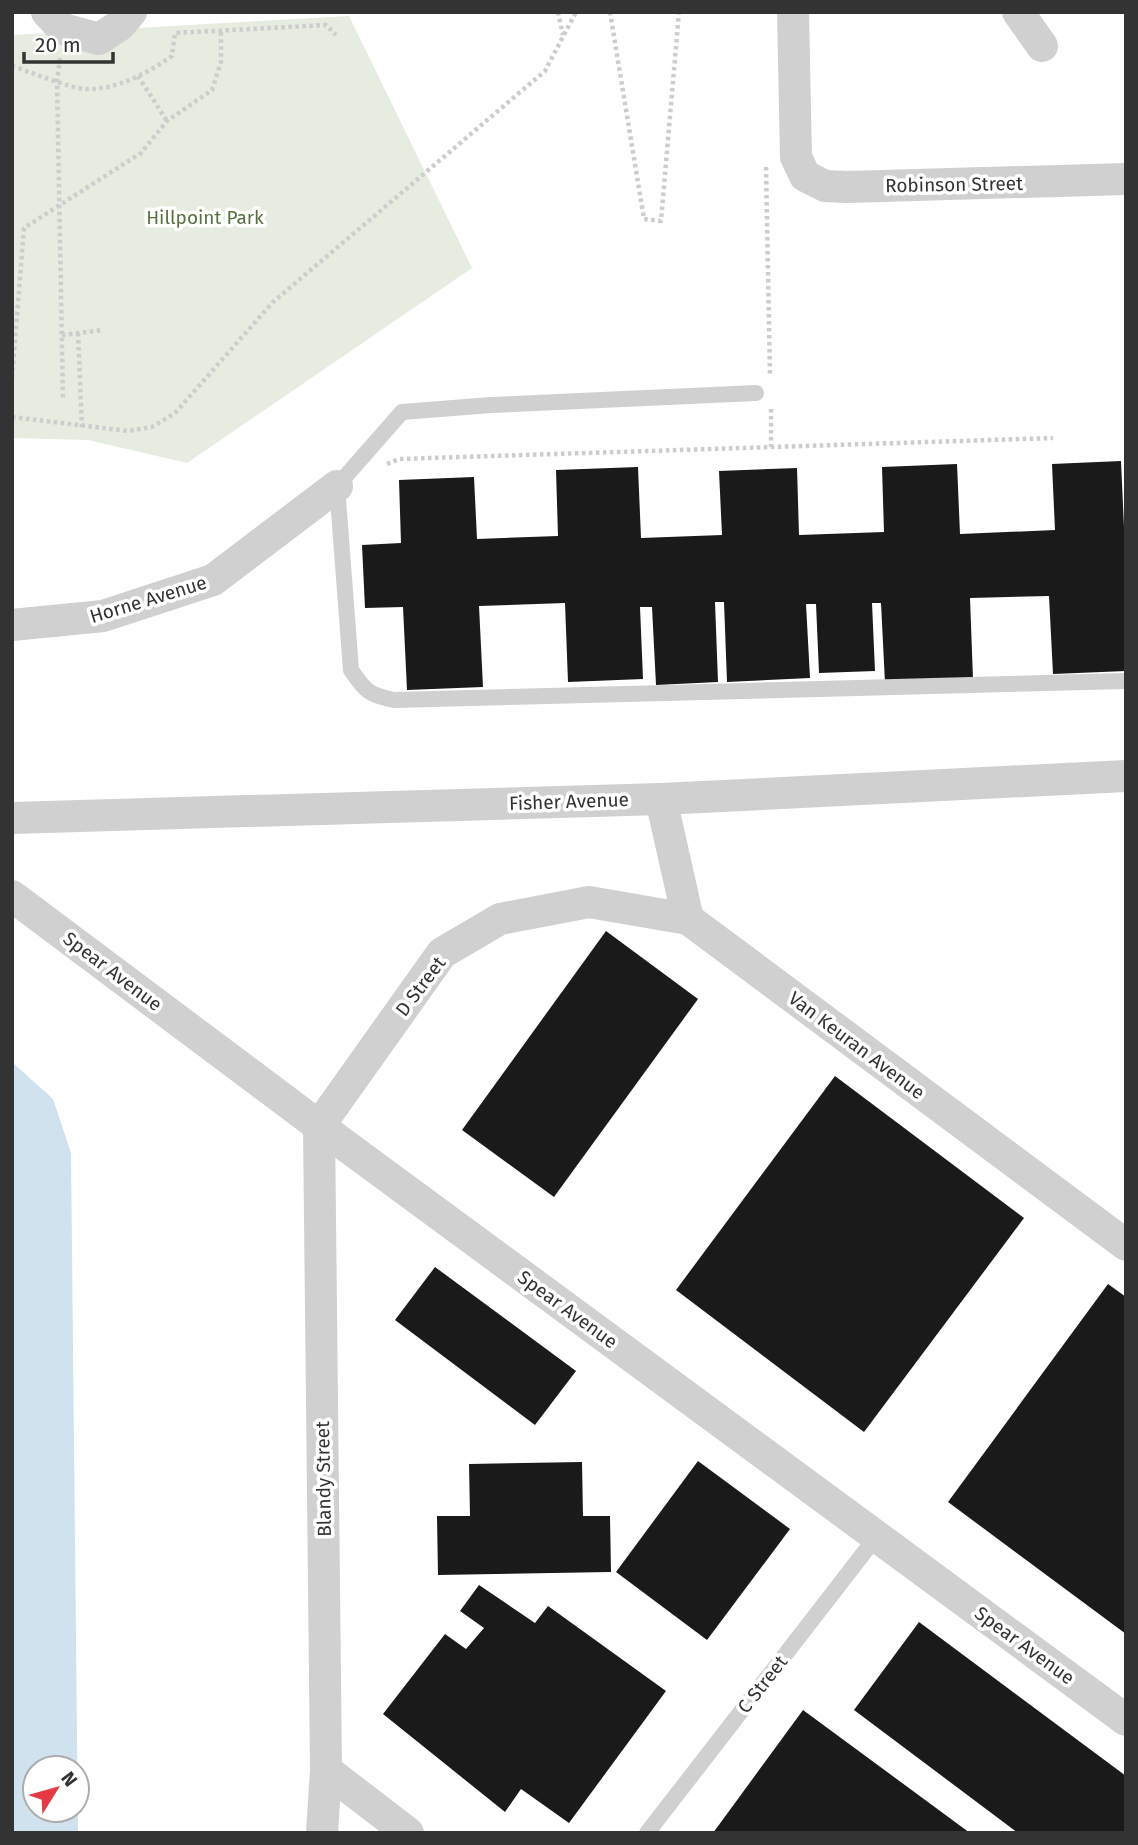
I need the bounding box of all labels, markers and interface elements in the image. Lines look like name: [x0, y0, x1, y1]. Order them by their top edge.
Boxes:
scale bar: [24, 21, 114, 65]
text: 20 m: [35, 32, 81, 58]
street label: Robinson Street: [885, 172, 1023, 197]
park label: Hillpoint Park: [146, 206, 264, 229]
street label: Horne Avenue: [87, 571, 209, 628]
street label: Fisher Avenue: [509, 788, 629, 815]
street label: Spear Avenue: [59, 927, 167, 1016]
street label: D Street: [391, 952, 450, 1021]
street label: Van Keuran Avenue: [784, 987, 929, 1104]
street label: Spear Avenue: [513, 1266, 622, 1353]
street label: Blandy Street: [311, 1421, 336, 1537]
street label: Spear Avenue: [970, 1602, 1079, 1689]
street label: C Street: [733, 1651, 792, 1718]
north arrow: [21, 1754, 91, 1824]
text: N: [56, 1767, 82, 1791]

